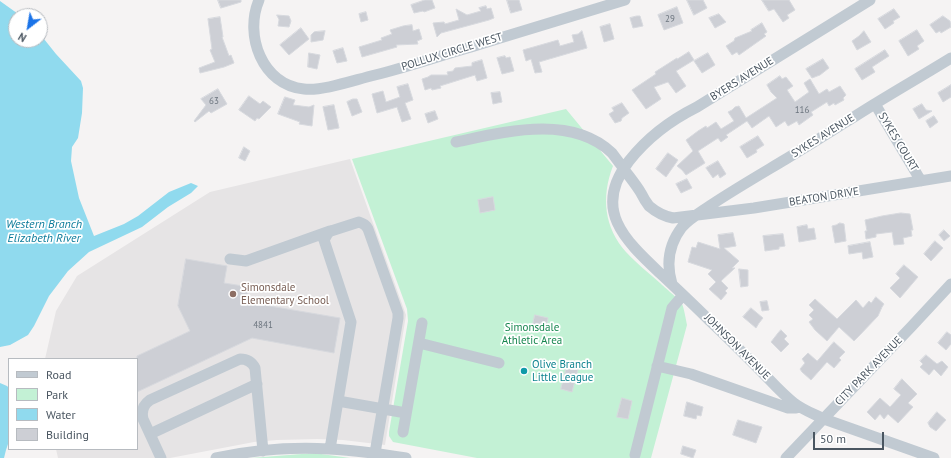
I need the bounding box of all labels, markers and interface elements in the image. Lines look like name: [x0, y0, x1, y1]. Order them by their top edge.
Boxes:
north arrow: [8, 8, 48, 48]
house number: 29: [665, 14, 675, 24]
text: N: [16, 30, 29, 45]
street label: POLLUX CIRCLE WEST: [400, 30, 504, 74]
street label: BYERS AVENUE: [708, 54, 776, 104]
house number: 63: [209, 96, 219, 106]
house number: 116: [795, 105, 809, 115]
street label: SYKES COURT: [875, 110, 921, 174]
street label: SYKES AVENUE: [789, 111, 857, 161]
street label: BEATON DRIVE: [788, 185, 860, 209]
water label: Western Branch Elizabeth River: [6, 218, 82, 246]
place label: Simonsdale Elementary School: [241, 281, 329, 307]
marker: Simonsdale Elementary School: [228, 289, 238, 299]
street label: JOHNSON AVENUE: [701, 311, 773, 383]
house number: 4841: [253, 320, 273, 330]
park label: Simonsdale Athletic Area: [502, 321, 562, 347]
street label: CITY PARK AVENUE: [833, 334, 905, 408]
legend: [8, 358, 138, 450]
place label: Olive Branch Little League: [532, 358, 593, 384]
marker: Olive Branch Little League: [519, 366, 529, 376]
text: Road: [46, 367, 71, 382]
text: Park: [46, 387, 68, 402]
text: Water: [46, 407, 76, 422]
scale bar: [815, 424, 886, 450]
text: Building: [46, 427, 89, 442]
text: 50 m: [820, 431, 846, 446]

